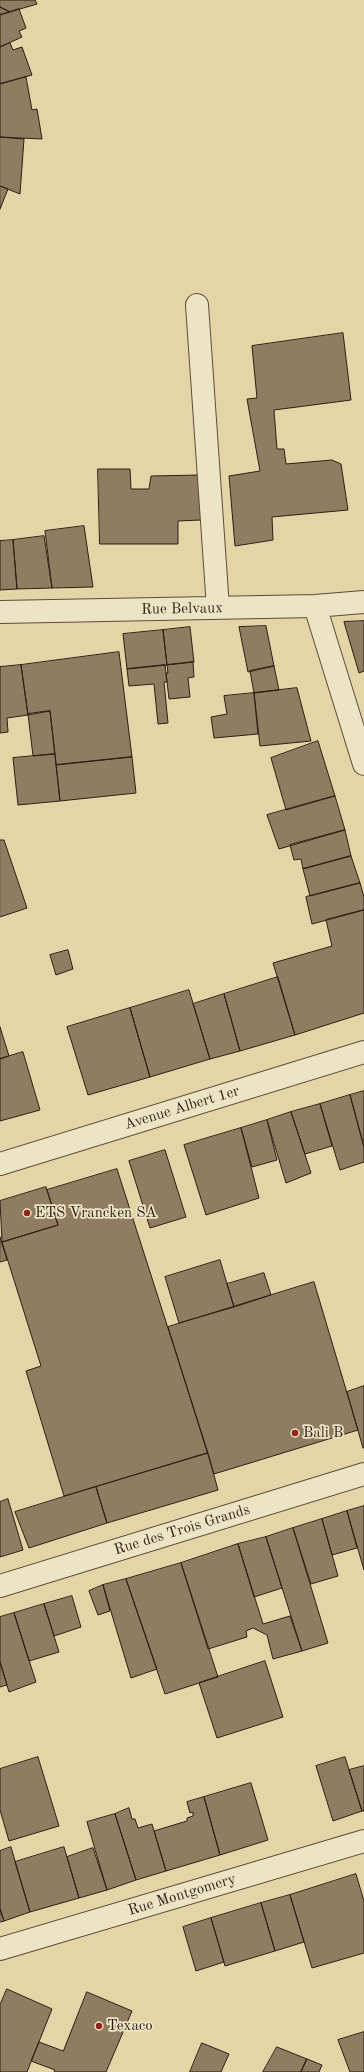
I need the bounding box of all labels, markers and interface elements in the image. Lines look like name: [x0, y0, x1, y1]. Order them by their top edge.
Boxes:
street label: Rue Belvaux: [141, 599, 223, 619]
street label: Avenue Albert 1er: [122, 1082, 242, 1134]
place label: ETS Vrancken SA: [35, 1204, 157, 1222]
marker: ETS Vrancken SA: [22, 1208, 32, 1218]
place label: Bali B: [303, 1424, 343, 1442]
marker: Bali B: [290, 1428, 300, 1438]
street label: Rue des Trois Grands: [112, 1501, 252, 1559]
street label: Rue Montgomery: [126, 1870, 238, 1920]
place label: Texaco: [107, 2017, 153, 2035]
marker: Texaco: [94, 2021, 104, 2031]

